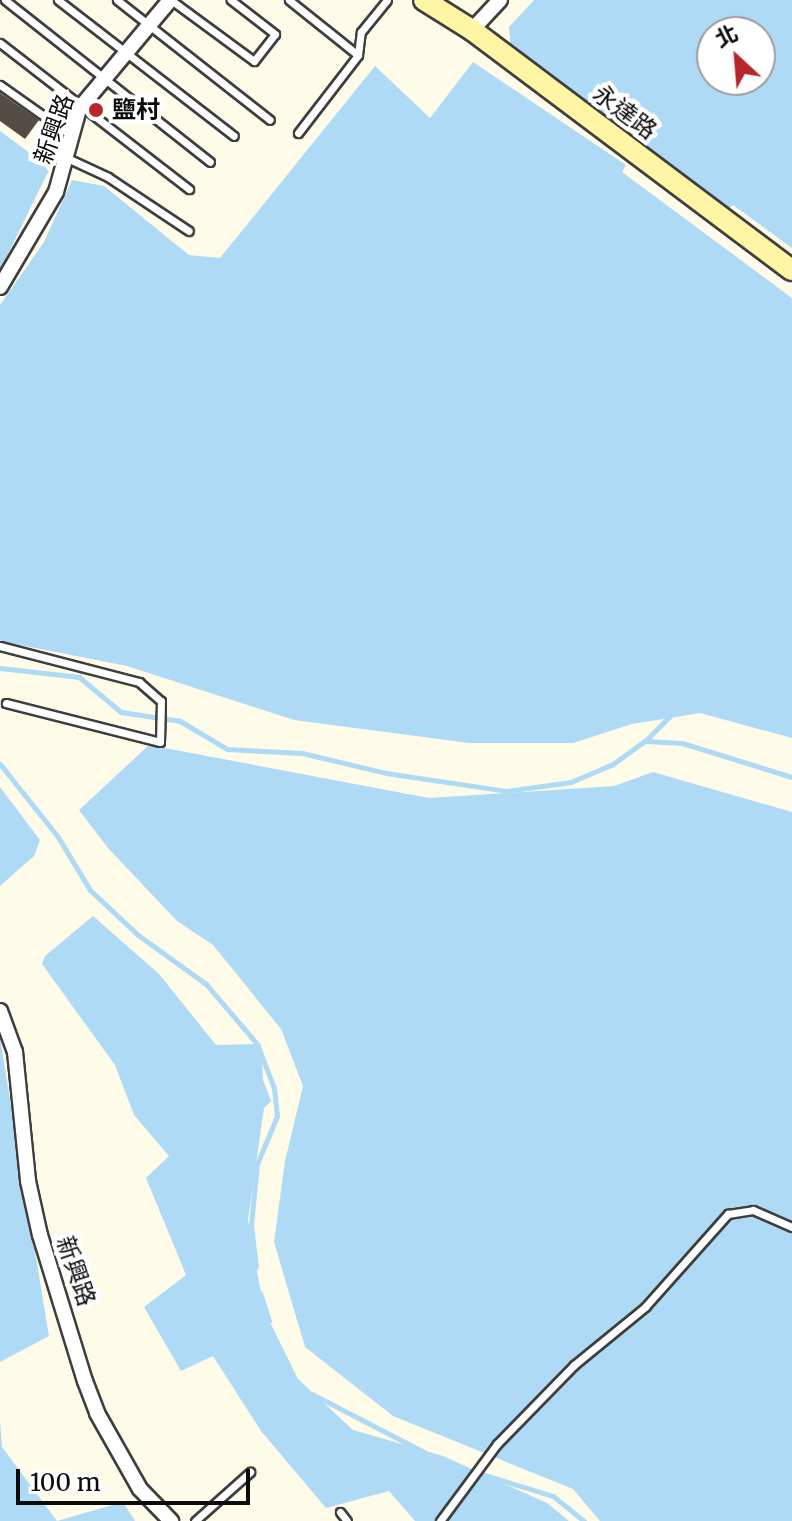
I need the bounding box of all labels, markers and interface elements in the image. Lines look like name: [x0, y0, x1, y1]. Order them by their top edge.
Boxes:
north arrow: [696, 16, 776, 96]
text: 北: [710, 19, 742, 54]
street label: 永達路: [588, 79, 662, 145]
street label: 新興路: [28, 90, 80, 168]
place label: 鹽村: [112, 96, 160, 124]
marker: 鹽村: [87, 101, 105, 119]
street label: 新興路: [51, 1232, 101, 1310]
scale bar: [20, 1453, 254, 1503]
text: 100 m: [30, 1467, 100, 1498]

